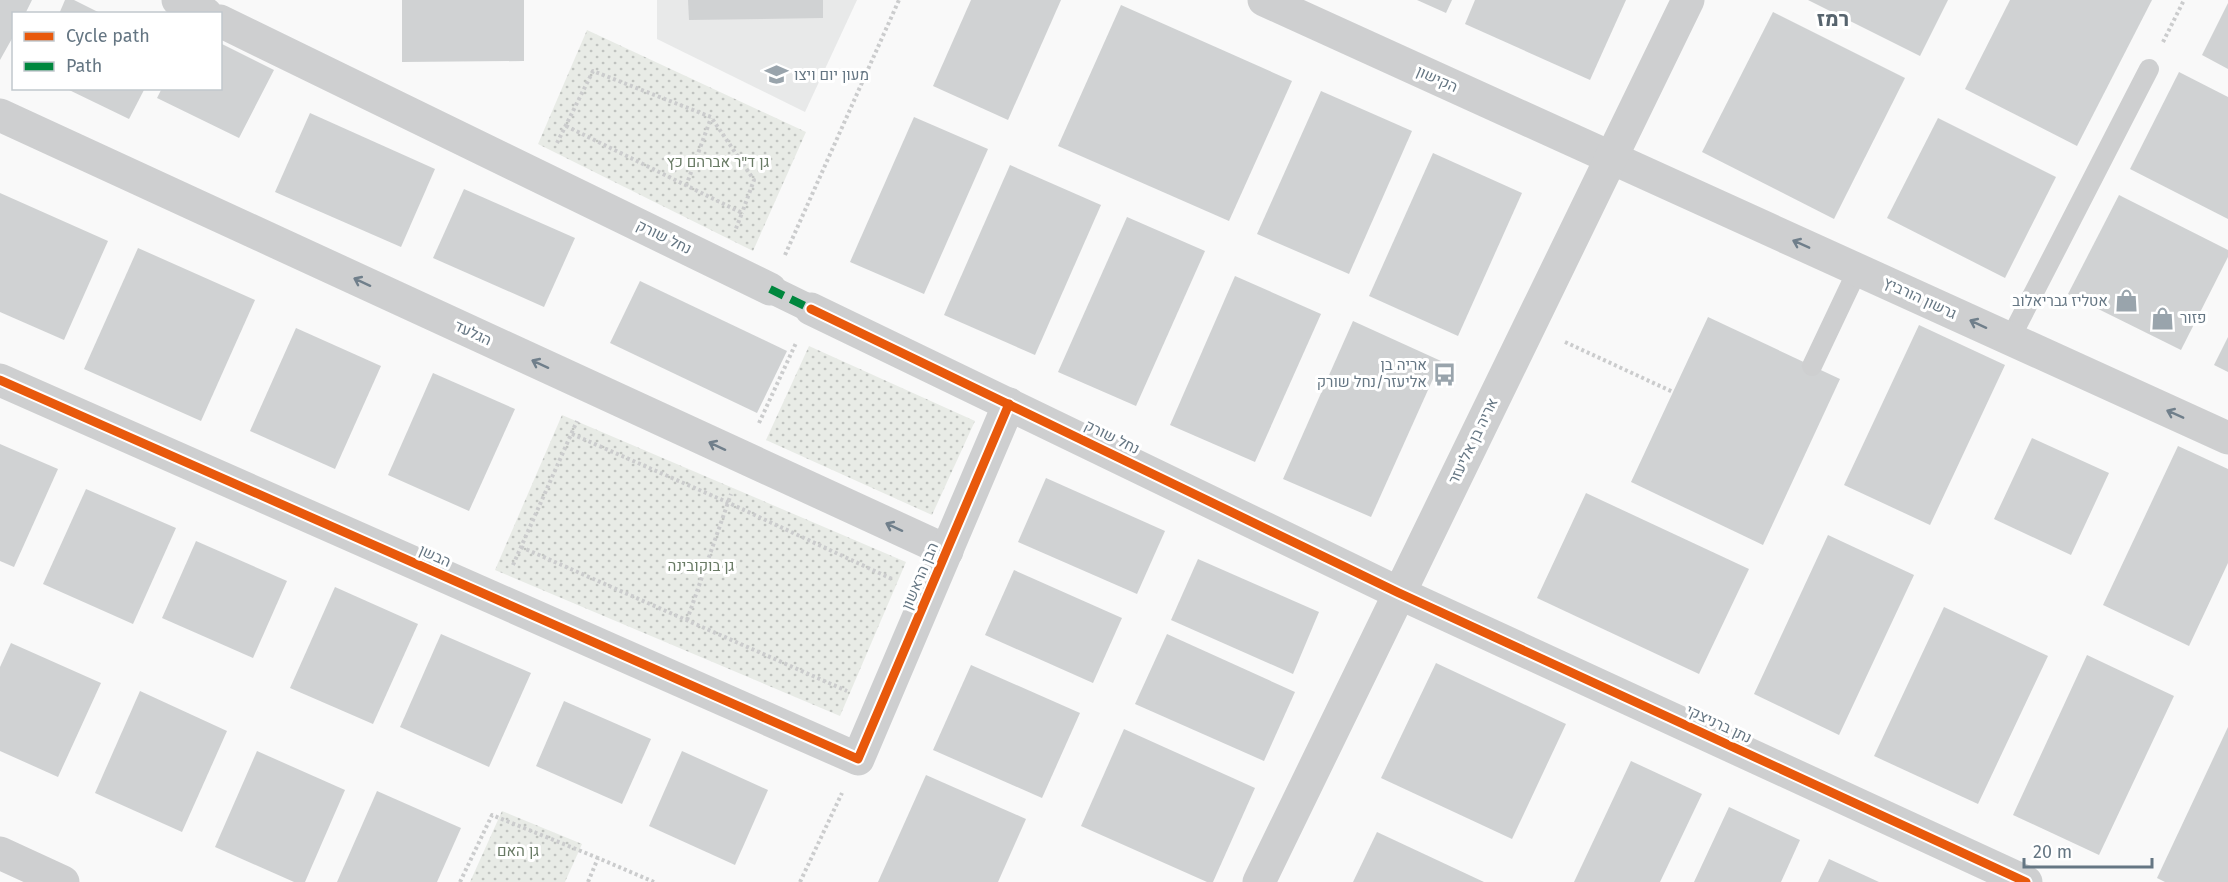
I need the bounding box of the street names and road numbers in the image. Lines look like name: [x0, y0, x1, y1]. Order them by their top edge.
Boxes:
street label: הקישון: [1414, 62, 1460, 96]
street label: נחל שורק: [633, 216, 695, 258]
street label: גרשון הורביץ: [1880, 273, 1960, 323]
street label: הגלעד: [452, 317, 494, 349]
street label: אריה בן אליעזר: [1444, 395, 1502, 487]
street label: נחל שורק: [1081, 416, 1143, 458]
street label: הבן הראשון: [898, 540, 942, 612]
street label: הבשן: [416, 541, 454, 571]
street label: נתן ברניצקי: [1683, 701, 1755, 747]

